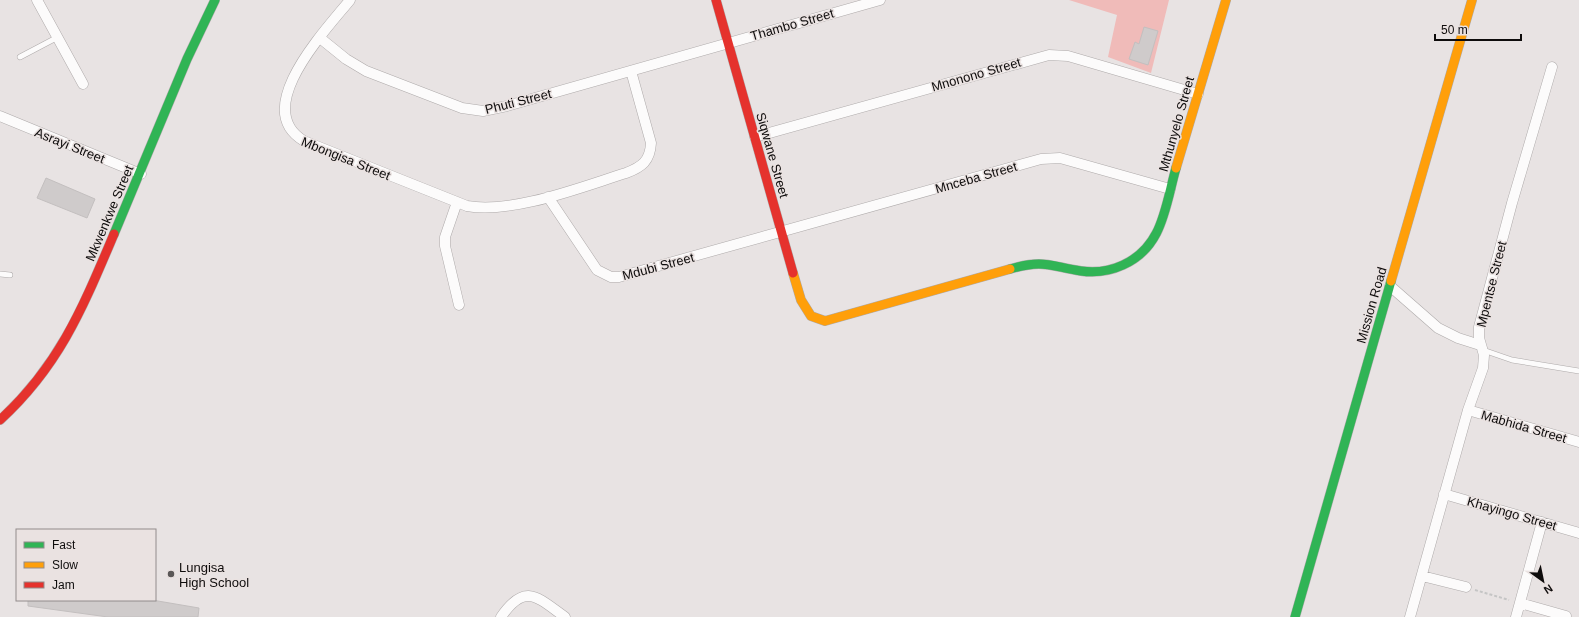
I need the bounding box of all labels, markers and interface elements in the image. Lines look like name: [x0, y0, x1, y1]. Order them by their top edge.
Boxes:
street label: Thambo Street: [749, 5, 836, 44]
scale bar: [1435, 16, 1521, 42]
text: 50 m: [1441, 23, 1468, 37]
street label: Mnonono Street: [930, 54, 1023, 94]
street label: Mthunyelo Street: [1156, 74, 1197, 173]
street label: Phuti Street: [483, 86, 553, 117]
street label: Siqwane Street: [753, 111, 792, 200]
street label: Asrayi Street: [33, 125, 107, 166]
street label: Mbongisa Street: [299, 134, 393, 183]
street label: Mnceba Street: [933, 159, 1019, 196]
street label: Mkwenkwe Street: [83, 163, 137, 263]
street label: Mpentse Street: [1474, 239, 1510, 329]
street label: Mdubi Street: [621, 250, 696, 283]
street label: Mission Road: [1353, 265, 1390, 345]
street label: Mabhida Street: [1479, 407, 1569, 446]
street label: Khayingo Street: [1465, 494, 1559, 534]
legend: [16, 529, 156, 601]
text: Fast: [52, 538, 76, 552]
text: Slow: [52, 558, 78, 572]
place label: Lungisa High School: [179, 560, 249, 590]
north arrow: [1523, 561, 1563, 601]
marker: Lungisa High School: [166, 569, 176, 579]
text: Jam: [52, 578, 75, 592]
text: N: [1542, 582, 1555, 597]

